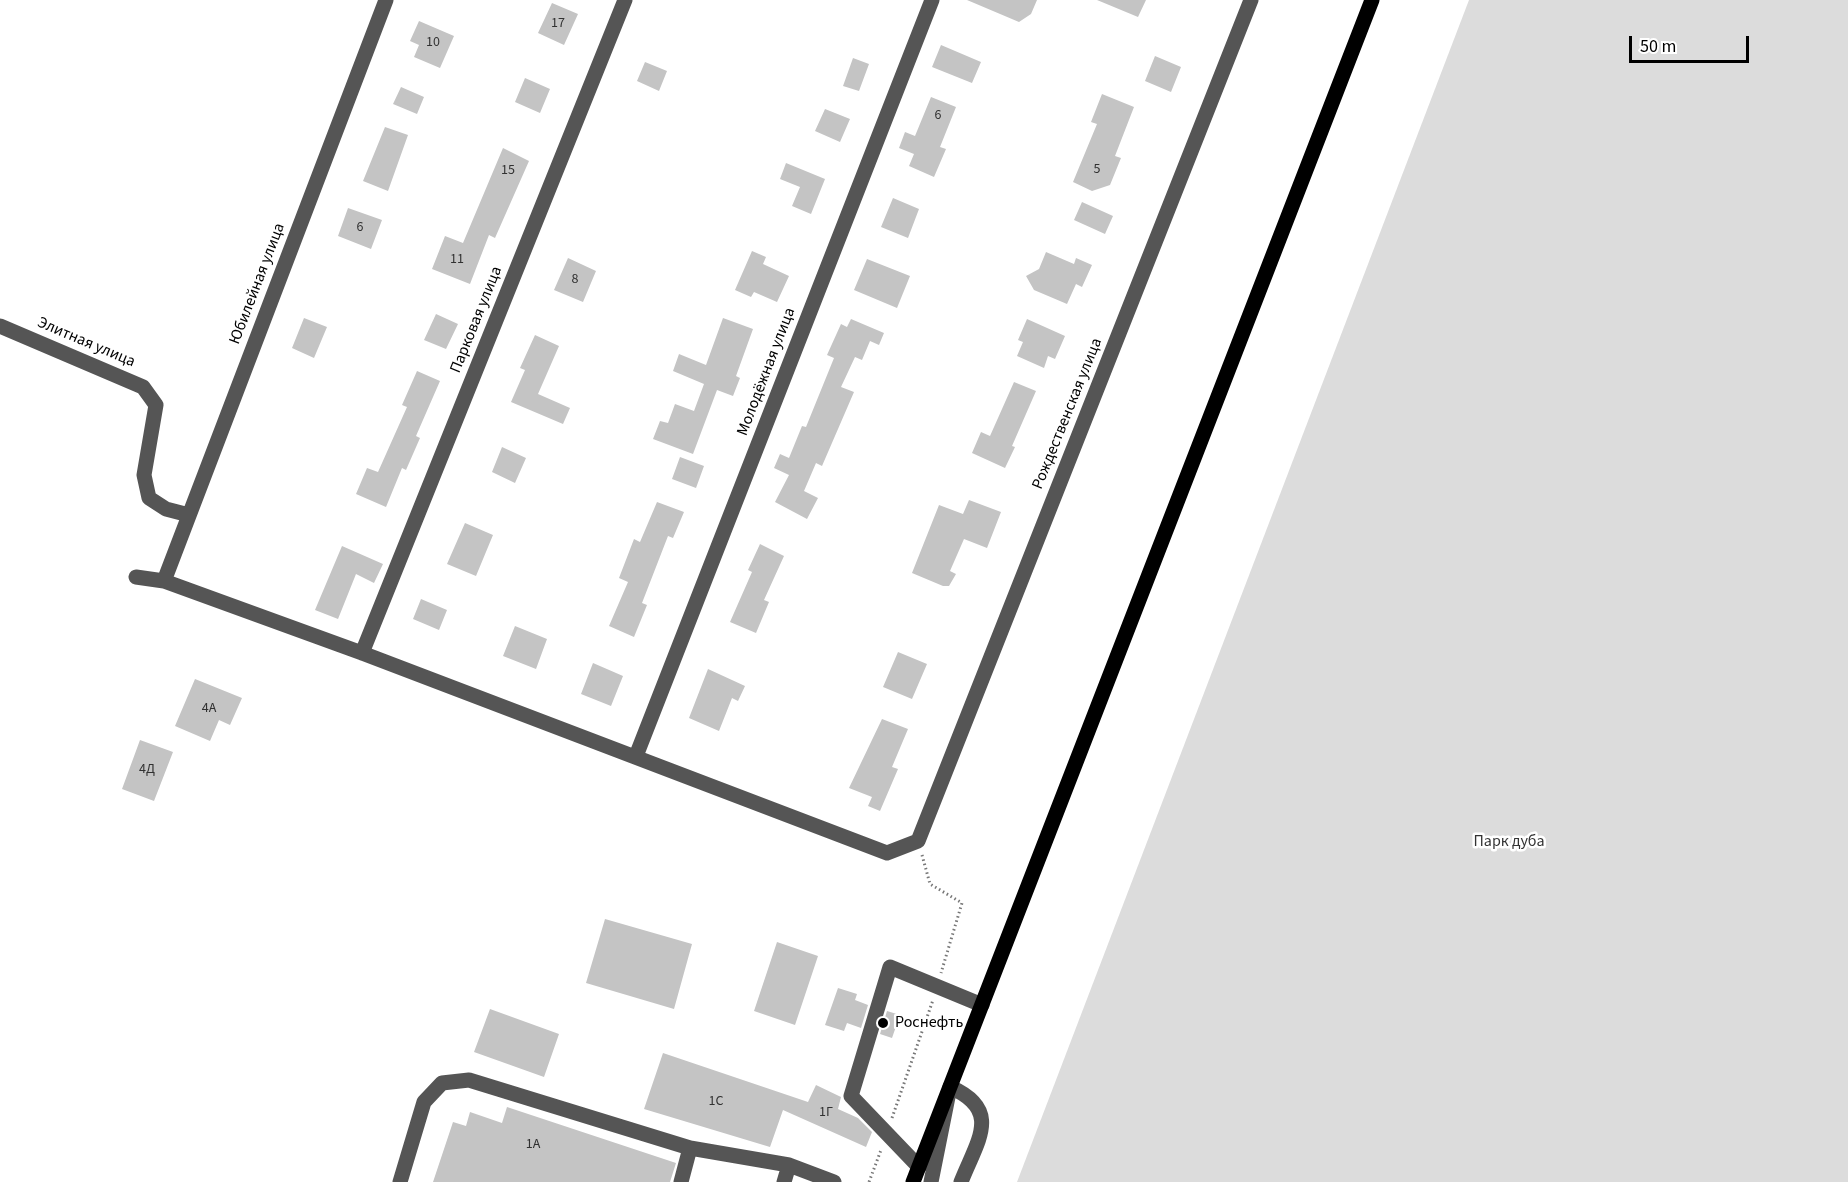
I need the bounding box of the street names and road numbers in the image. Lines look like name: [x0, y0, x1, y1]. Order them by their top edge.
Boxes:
street label: Юбилейная улица: [226, 221, 290, 347]
street label: Парковая улица: [447, 264, 507, 376]
street label: Молодёжная улица: [734, 305, 800, 439]
street label: Элитная улица: [34, 314, 138, 372]
street label: Рождественская улица: [1029, 336, 1107, 492]

